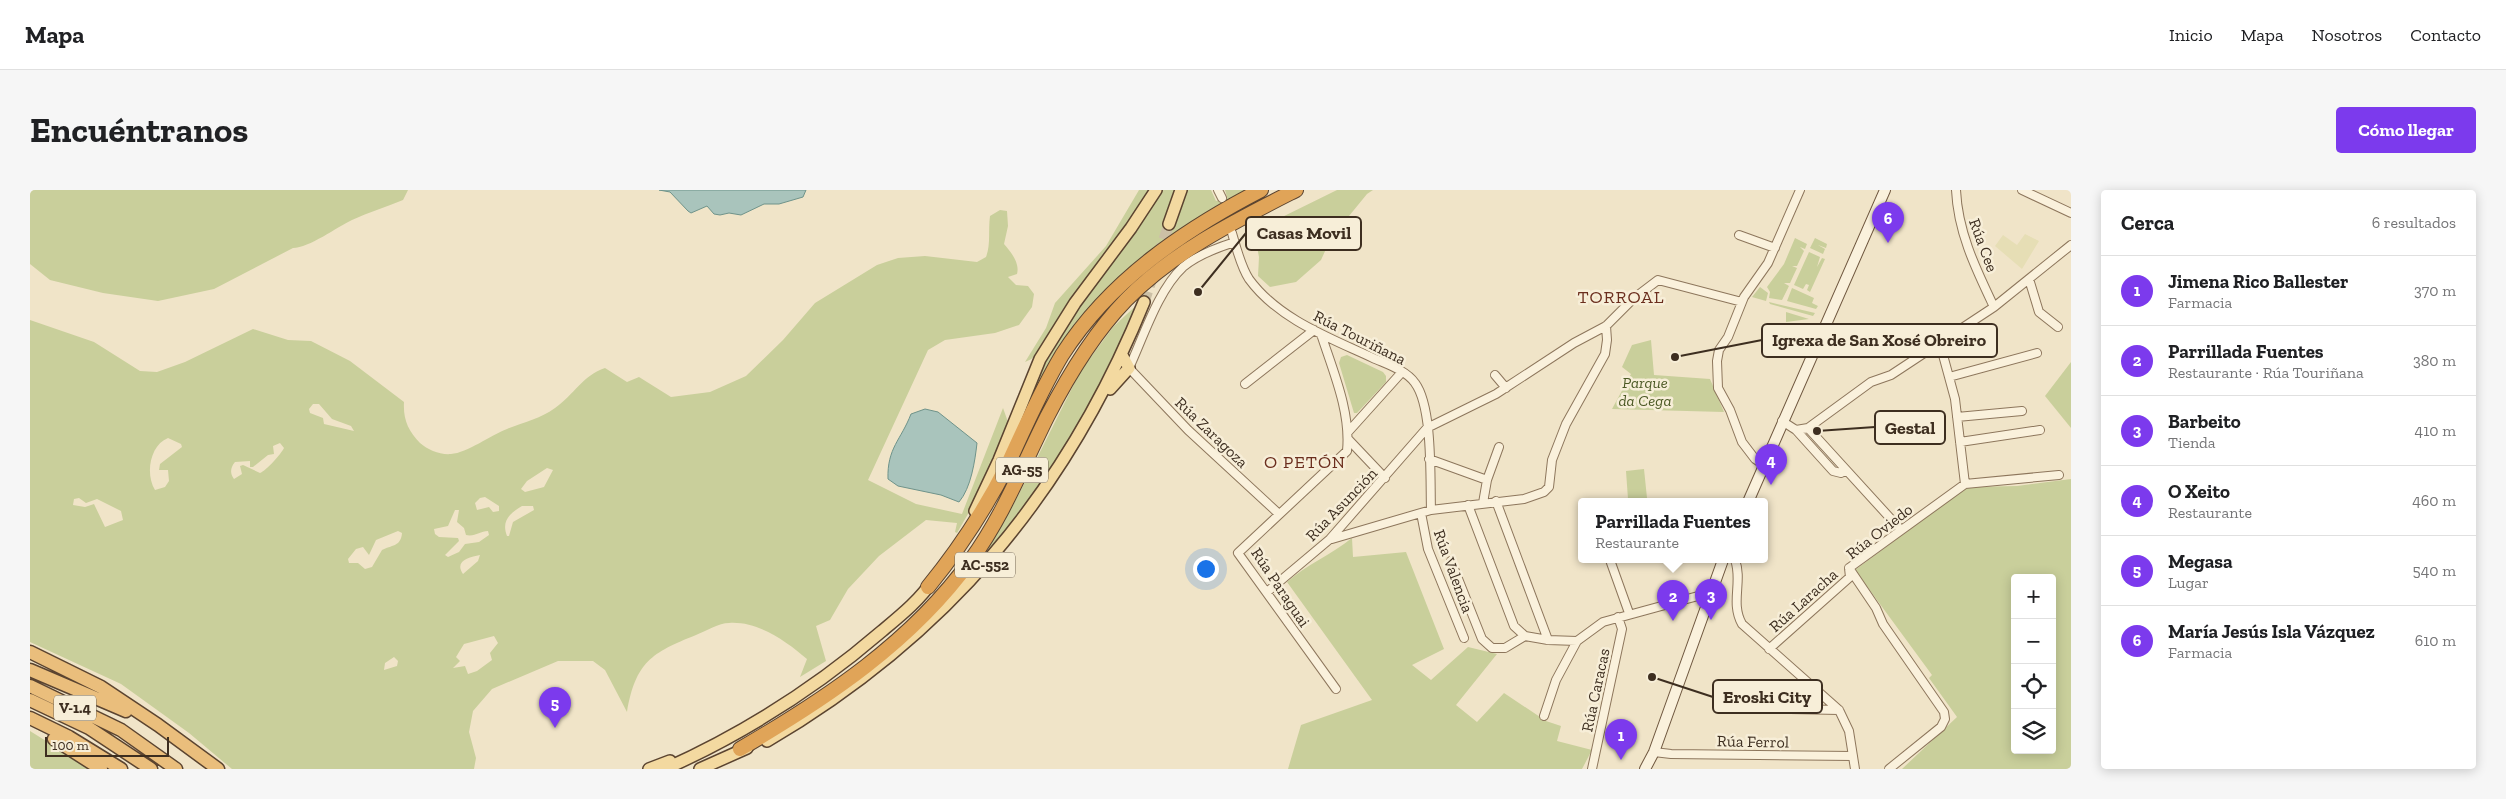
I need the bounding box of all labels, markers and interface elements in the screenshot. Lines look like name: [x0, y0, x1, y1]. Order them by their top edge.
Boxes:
text: Mapa: [25, 20, 84, 49]
text: Inicio: [2169, 24, 2213, 46]
text: Mapa: [2241, 24, 2284, 46]
text: Nosotros: [2312, 24, 2382, 46]
text: Contacto: [2410, 24, 2481, 46]
button: Cómo llegar: [2336, 107, 2476, 153]
text: Encuéntranos: [30, 109, 248, 151]
pin: 6: [1872, 202, 1904, 243]
text: Cerca: [2121, 210, 2174, 235]
text: 6 resultados: [2372, 213, 2456, 232]
street label: Rúa Cee: [1965, 216, 2002, 275]
callout: Casas Movil: [1246, 217, 1361, 250]
text: Casas Movil: [1257, 222, 1351, 244]
text: Jimena Rico Ballester: [2168, 270, 2348, 293]
text: 1: [2134, 281, 2140, 300]
text: 370 m: [2414, 281, 2456, 300]
district label: TORROAL: [1577, 286, 1665, 308]
text: Farmacia: [2168, 293, 2232, 312]
street label: Rúa Touriñana: [1310, 306, 1409, 369]
callout: Igrexa de San Xosé Obreiro: [1762, 324, 1997, 357]
text: Igrexa de San Xosé Obreiro: [1772, 329, 1987, 351]
text: Parrillada Fuentes: [2168, 340, 2324, 363]
text: 2: [2133, 351, 2141, 370]
text: 380 m: [2413, 351, 2456, 370]
text: Restaurante · Rúa Touriñana: [2168, 363, 2364, 382]
park label: Parque da Cega: [1618, 373, 1672, 410]
street label: Rúa Zaragoza: [1171, 393, 1252, 472]
text: Barbeito: [2168, 410, 2241, 433]
callout: Gestal: [1875, 411, 1945, 444]
text: Gestal: [1885, 417, 1935, 439]
text: 3: [2133, 421, 2141, 440]
text: 410 m: [2415, 421, 2456, 440]
text: Tienda: [2168, 433, 2216, 452]
pin: 4: [1755, 444, 1787, 485]
district label: O PETÓN: [1264, 451, 1346, 473]
road number: AG-55: [996, 458, 1048, 482]
street label: Rúa Asunción: [1302, 463, 1382, 545]
text: O Xeito: [2168, 480, 2230, 503]
text: 4: [2132, 491, 2142, 510]
text: 460 m: [2412, 491, 2456, 510]
popup: [1578, 498, 1768, 563]
street label: Rúa Oviedo: [1842, 500, 1916, 563]
text: Restaurante: [2168, 503, 2252, 522]
text: Parrillada Fuentes: [1595, 510, 1751, 533]
street label: Rúa Valencia: [1430, 527, 1477, 616]
text: Restaurante: [1595, 533, 1679, 552]
street label: Rúa Paraguai: [1247, 544, 1314, 631]
text: Megasa: [2168, 550, 2233, 573]
road number: AC-552: [955, 552, 1015, 578]
your location: [1193, 556, 1219, 582]
text: 5: [2133, 561, 2141, 580]
text: 540 m: [2413, 561, 2456, 580]
street label: Rúa Laracha: [1765, 565, 1842, 636]
text: Lugar: [2168, 573, 2209, 592]
map controls: [2011, 574, 2056, 754]
button: +: [2011, 574, 2056, 619]
pin: 3: [1695, 579, 1727, 620]
pin: 2: [1657, 580, 1689, 621]
button: −: [2011, 619, 2056, 664]
text: María Jesús Isla Vázquez: [2168, 620, 2375, 643]
text: 6: [2133, 631, 2141, 650]
text: 610 m: [2415, 631, 2456, 650]
text: Farmacia: [2168, 643, 2232, 662]
street label: Rúa Caracas: [1577, 647, 1614, 734]
button: locate: [2011, 664, 2056, 709]
callout: Eroski City: [1713, 680, 1822, 713]
text: Eroski City: [1723, 686, 1812, 708]
pin: 5: [539, 687, 571, 728]
road number: V-1.4: [54, 696, 96, 720]
button: layers: [2011, 709, 2056, 754]
pin: 1: [1605, 719, 1637, 760]
street label: Rúa Ferrol: [1717, 731, 1789, 752]
scale bar: [45, 734, 169, 757]
text: 100 m: [52, 737, 89, 754]

